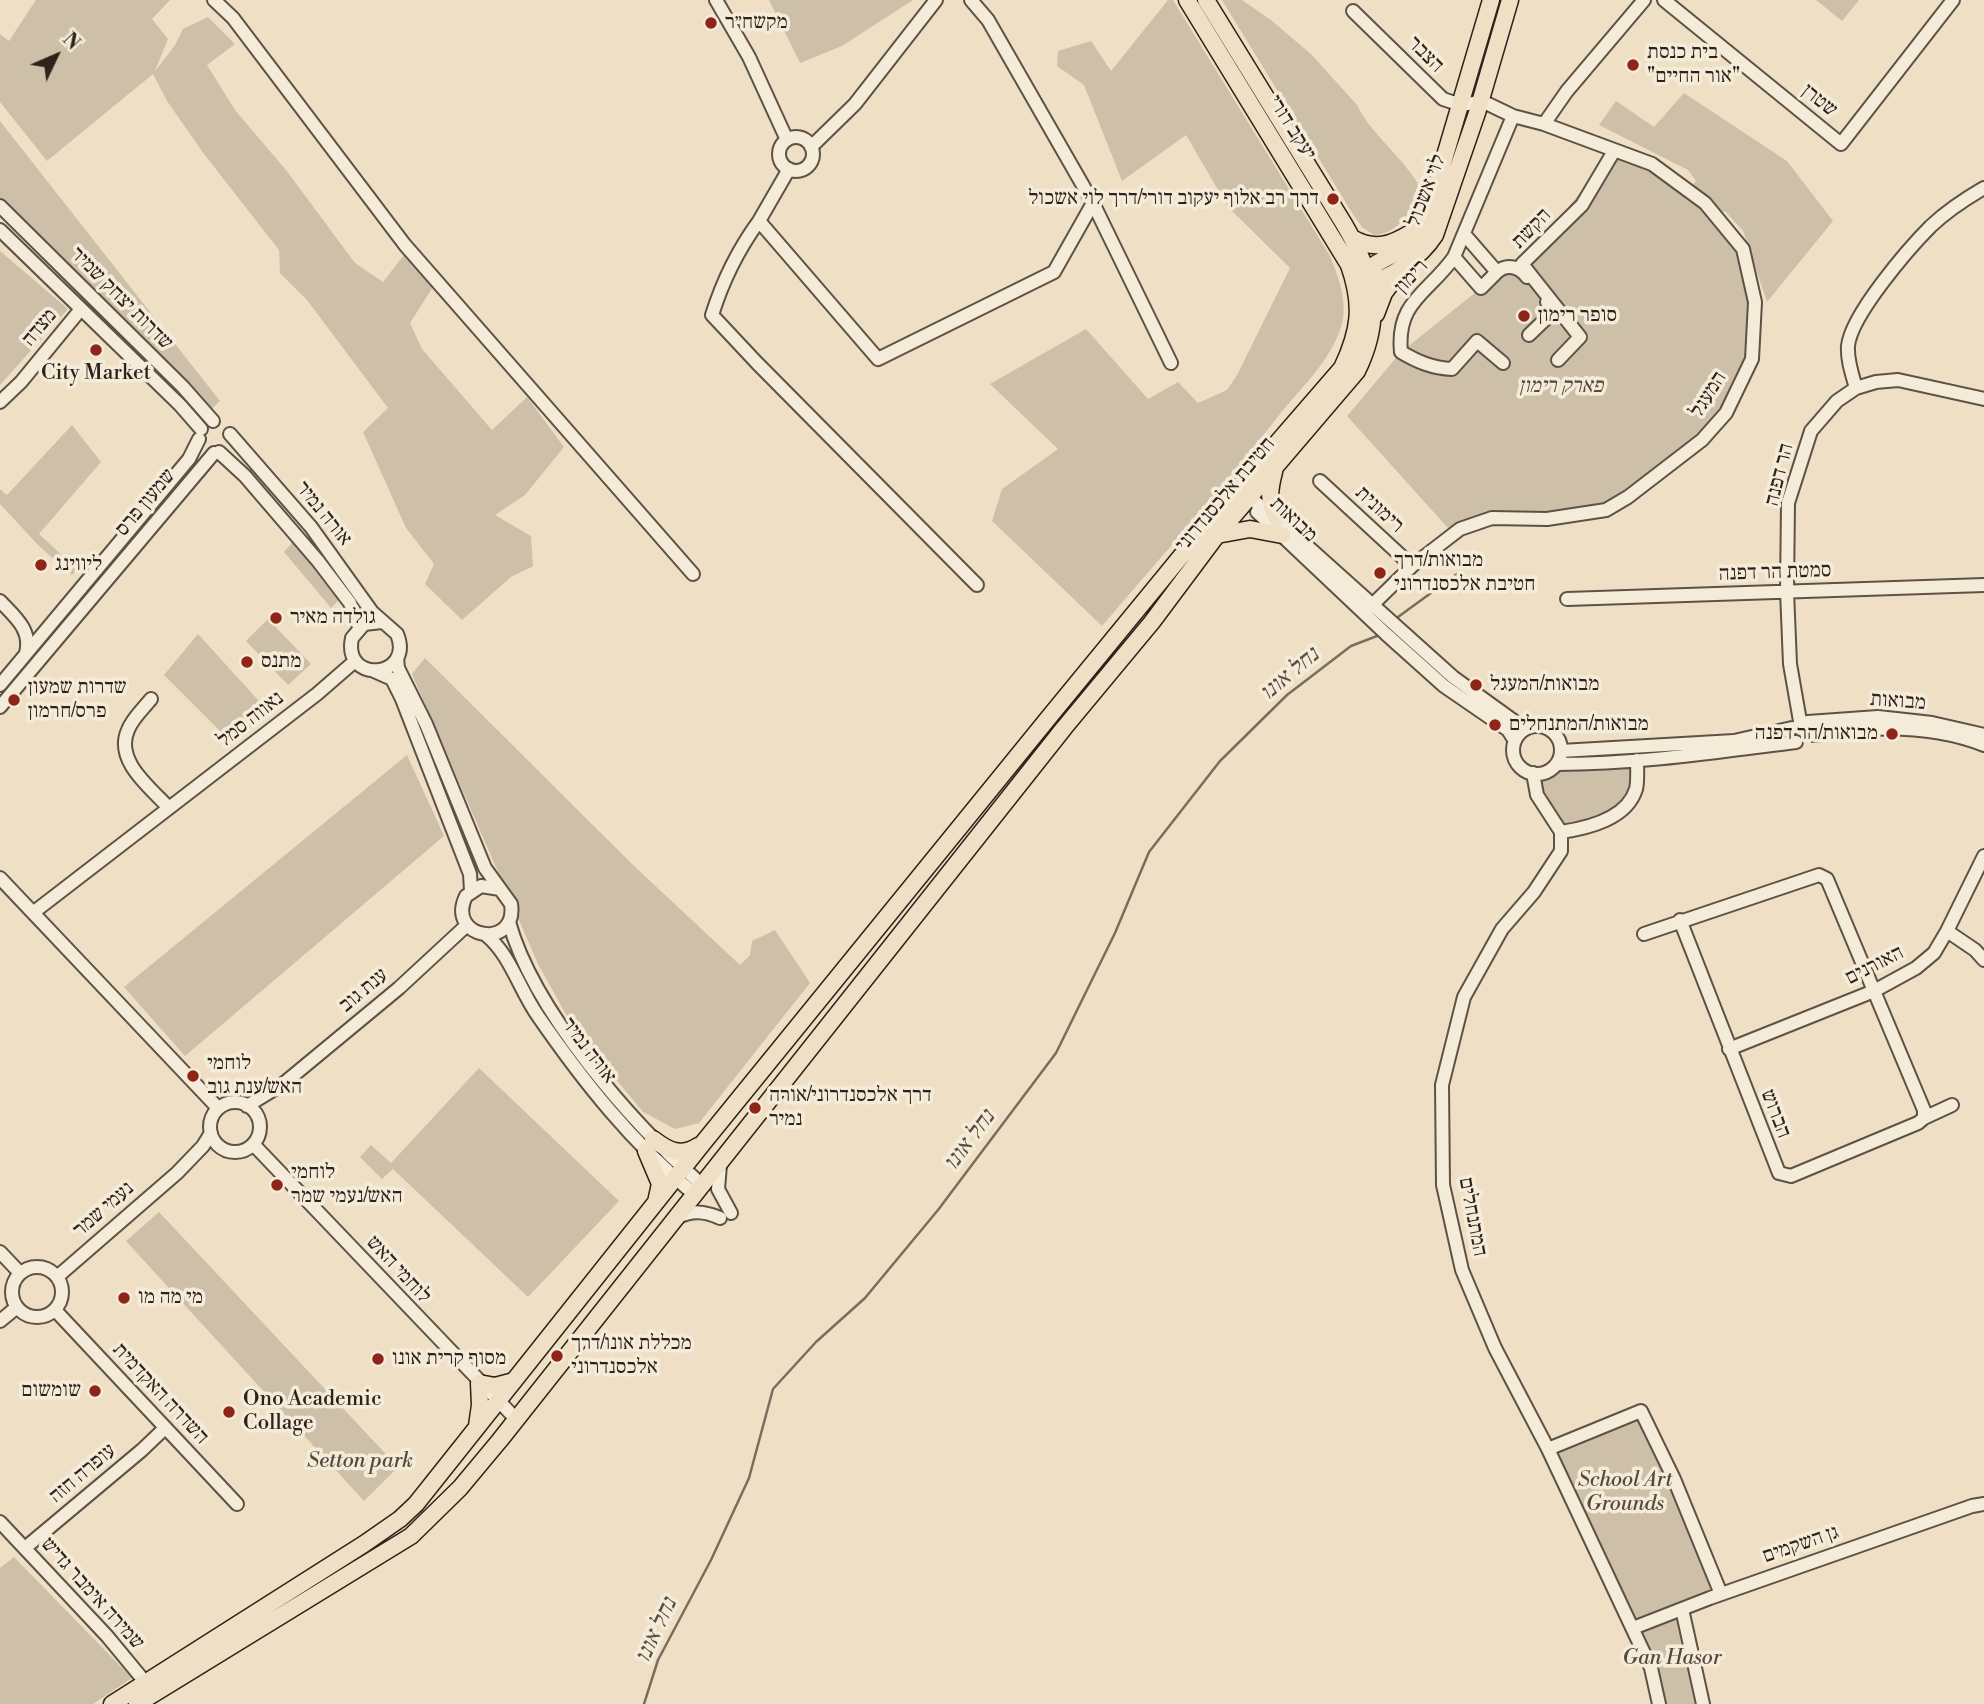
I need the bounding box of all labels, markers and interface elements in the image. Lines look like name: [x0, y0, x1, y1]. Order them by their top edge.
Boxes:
place label: מקשח״ר: [725, 10, 788, 36]
marker: מקשח״ר: [703, 15, 719, 31]
north arrow: [21, 21, 91, 91]
text: N: [57, 28, 85, 55]
street label: הצבר: [1401, 31, 1449, 79]
place label: בית כנסת "אור החיים": [1647, 40, 1740, 90]
marker: בית כנסת "אור החיים": [1625, 57, 1641, 73]
street label: שטרן: [1796, 79, 1842, 123]
street label: יעקב דורי: [1261, 91, 1321, 165]
street label: לוי אשכול: [1402, 151, 1452, 231]
place label: דרך רב אלוף יעקוב דורי/דרך לוי אשכול: [1028, 186, 1319, 212]
marker: דרך רב אלוף יעקוב דורי/דרך לוי אשכול: [1325, 191, 1341, 207]
street label: הקשת: [1507, 204, 1557, 254]
street label: שדרות יצחק שמיר: [64, 242, 178, 356]
street label: רימון: [1390, 255, 1434, 299]
place label: סופר רימון: [1538, 303, 1617, 329]
street label: מצדה: [17, 304, 63, 352]
marker: סופר רימון: [1516, 308, 1532, 324]
marker: City Market: [88, 342, 104, 358]
place label: City Market: [41, 361, 151, 387]
street label: המעגל: [1685, 367, 1733, 423]
park label: פארק רימון: [1519, 374, 1603, 400]
street label: חטיבת אלכסנדרוני: [1171, 433, 1281, 557]
street label: הר דפנה: [1760, 441, 1800, 509]
street label: שמעון פרס: [111, 464, 181, 542]
street label: אורה נמיר: [289, 477, 357, 551]
street label: רימונית: [1349, 481, 1409, 539]
street label: מבואות: [1264, 492, 1322, 548]
place label: מבואות/דרך חטיבת אלכסנדרוני: [1394, 548, 1536, 598]
place label: ליווינג: [55, 552, 102, 578]
marker: ליווינג: [33, 557, 49, 573]
street label: סמטת הר דפנה: [1718, 558, 1832, 588]
marker: מבואות/דרך חטיבת אלכסנדרוני: [1372, 565, 1388, 581]
place label: גולדה מאיר: [290, 605, 376, 631]
marker: גולדה מאיר: [268, 610, 284, 626]
water label: נחל אונו: [1255, 642, 1325, 708]
place label: מתנס: [261, 649, 301, 675]
marker: מתנס: [239, 654, 255, 670]
place label: מבואות/המעגל: [1490, 672, 1600, 698]
place label: שדרות שמעון פרס/חרמון: [28, 675, 127, 725]
marker: מבואות/המעגל: [1468, 677, 1484, 693]
street label: נאווה סמל: [213, 686, 289, 754]
street label: מבואות: [1869, 687, 1927, 717]
marker: שדרות שמעון פרס/חרמון: [6, 692, 22, 708]
place label: מבואות/המתנחלים: [1509, 712, 1649, 738]
marker: מבואות/המתנחלים: [1487, 717, 1503, 733]
place label: מבואות/הר דפנה: [1755, 721, 1878, 747]
marker: מבואות/הר דפנה: [1884, 726, 1900, 742]
street label: האורנים: [1842, 941, 1908, 991]
street label: ענת גוב: [334, 963, 394, 1019]
street label: אורה נמיר: [555, 1013, 621, 1089]
place label: לוחמי האש/ענת גוב: [207, 1051, 302, 1101]
marker: לוחמי האש/ענת גוב: [185, 1068, 201, 1084]
place label: דרך אלכסנדרוני/אורה נמיר: [769, 1083, 932, 1133]
street label: הברוש: [1754, 1086, 1796, 1142]
marker: דרך אלכסנדרוני/אורה נמיר: [747, 1100, 763, 1116]
water label: נחל אונו: [938, 1105, 1002, 1177]
place label: לוחמי האש/נעמי שמר: [291, 1160, 403, 1210]
street label: המתנחלים: [1452, 1175, 1492, 1259]
street label: נעמי שמר: [68, 1177, 140, 1243]
marker: לוחמי האש/נעמי שמר: [269, 1177, 285, 1193]
street label: לוחמי האש: [360, 1231, 436, 1309]
place label: מי מה מו: [138, 1285, 203, 1311]
marker: מי מה מו: [116, 1290, 132, 1306]
place label: מכללת אונו/דרך אלכסנדרוני: [571, 1331, 692, 1381]
street label: השדרה האקדמית: [107, 1338, 213, 1450]
place label: מסוף קרית אונו: [392, 1346, 506, 1372]
marker: מכללת אונו/דרך אלכסנדרוני: [549, 1348, 565, 1364]
marker: מסוף קרית אונו: [370, 1351, 386, 1367]
place label: שומשום: [21, 1378, 81, 1404]
marker: שומשום: [87, 1383, 103, 1399]
place label: Ono Academic Collage: [243, 1387, 382, 1437]
marker: Ono Academic Collage: [221, 1404, 237, 1420]
street label: עופרה חזה: [44, 1439, 122, 1509]
park label: Setton park: [307, 1449, 413, 1475]
park label: School Art Grounds: [1578, 1468, 1672, 1518]
street label: גן השקמים: [1760, 1520, 1842, 1570]
street label: שמירה אימבר גדיש: [35, 1533, 149, 1655]
water label: נחל אונו: [630, 1594, 684, 1668]
park label: Gan Hasor: [1622, 1646, 1722, 1672]

